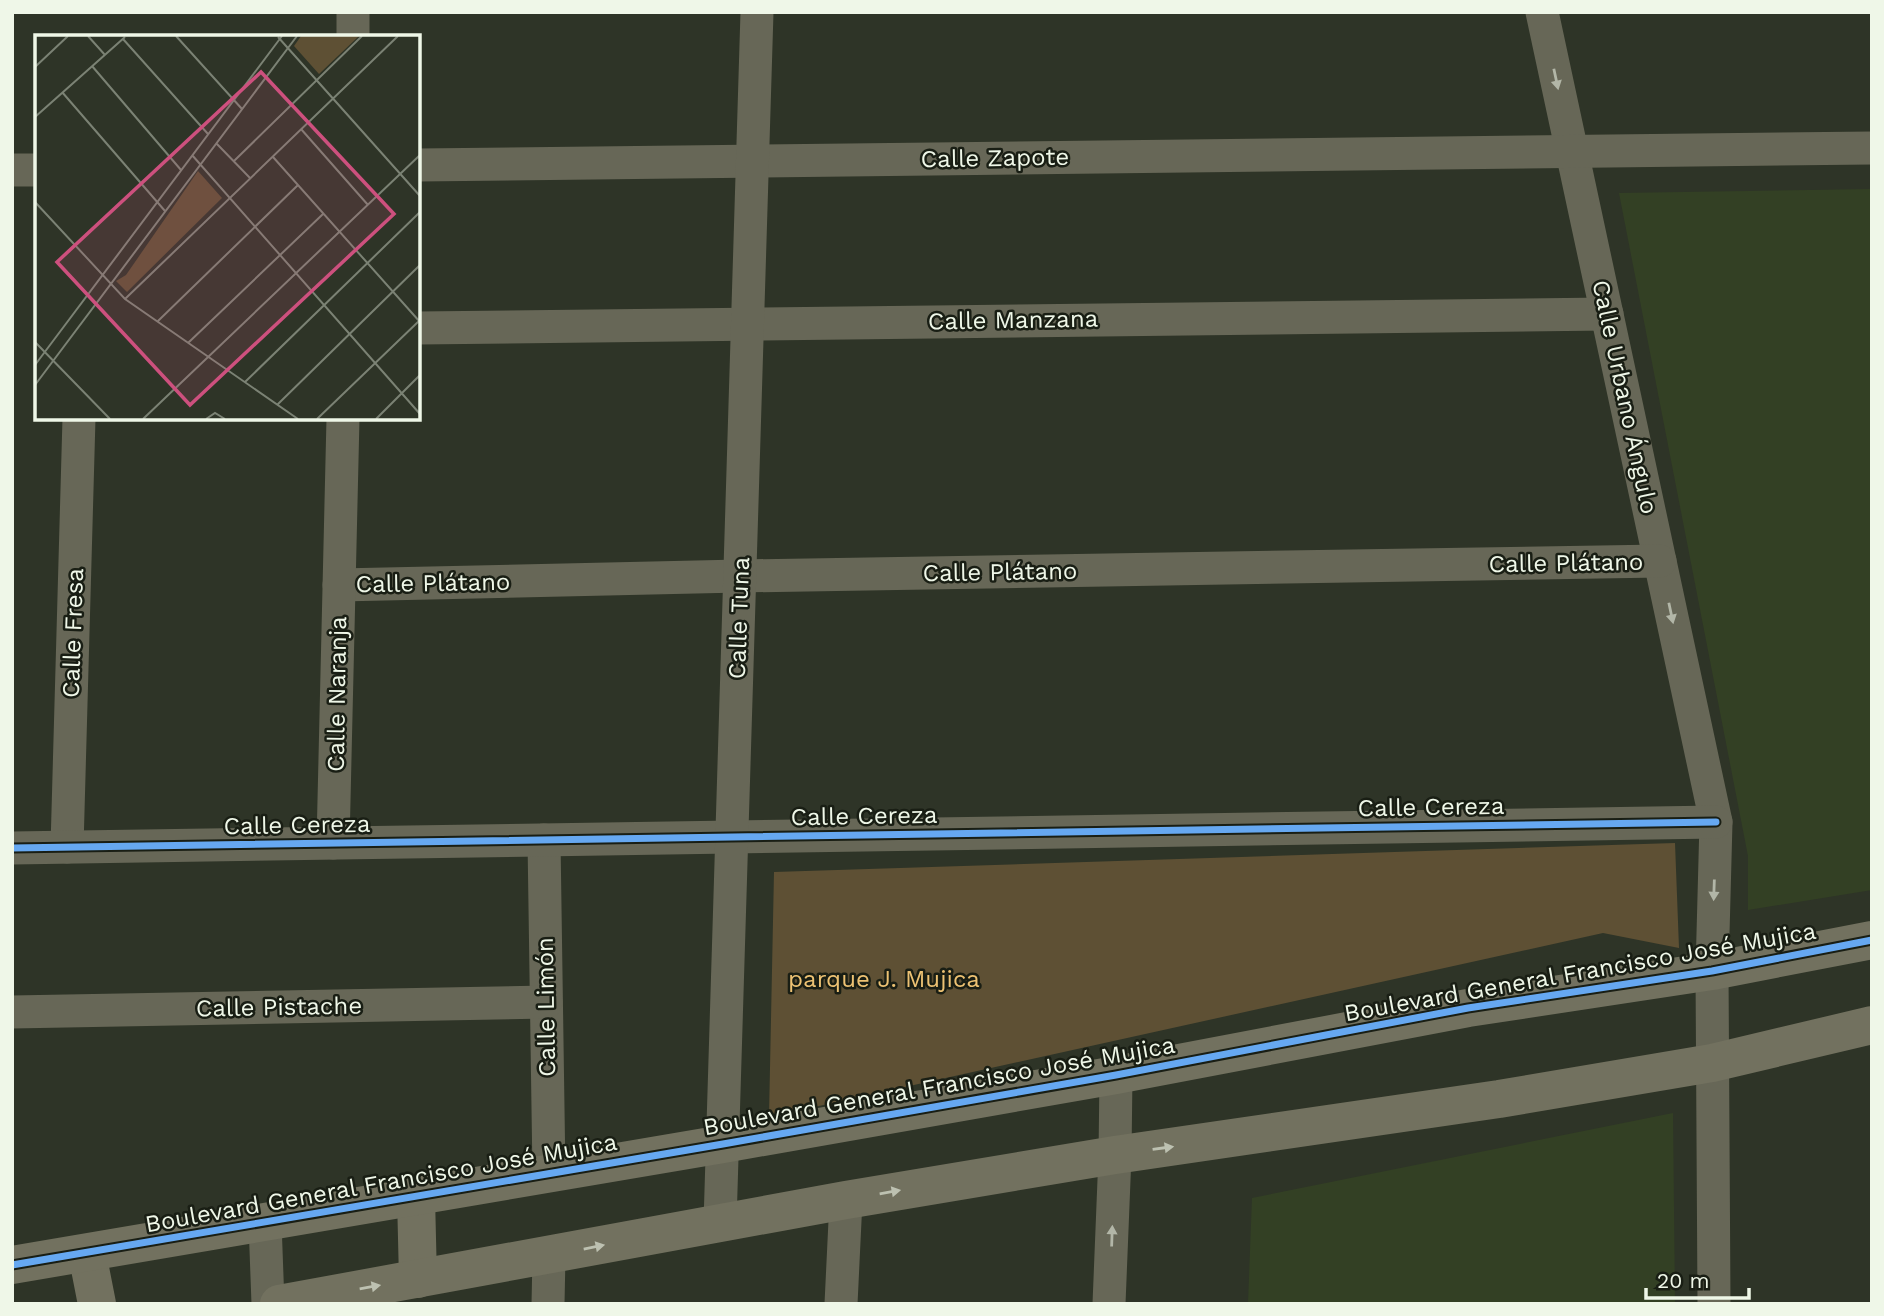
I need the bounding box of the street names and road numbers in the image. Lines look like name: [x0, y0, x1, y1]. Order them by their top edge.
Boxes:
street label: Calle Zapote: [920, 143, 1070, 173]
street label: Calle Urbano Ángulo: [1587, 277, 1663, 517]
street label: Calle Manzana: [928, 305, 1098, 335]
street label: Calle Plátano: [1488, 548, 1644, 578]
street label: Calle Tuna: [723, 556, 755, 680]
street label: Calle Plátano: [922, 557, 1078, 587]
street label: Calle Fresa: [57, 568, 89, 698]
street label: Calle Plátano: [355, 568, 511, 598]
street label: Calle Naranja: [322, 616, 352, 772]
street label: Calle Cereza: [1357, 792, 1505, 822]
street label: Calle Cereza: [790, 801, 938, 831]
street label: Calle Cereza: [223, 810, 371, 840]
street label: Boulevard General Francisco José Mujica: [1342, 917, 1818, 1027]
street label: Calle Limón: [531, 937, 561, 1077]
street label: Calle Pistache: [196, 992, 362, 1022]
street label: Boulevard General Francisco José Mujica: [701, 1031, 1177, 1141]
street label: Boulevard General Francisco José Mujica: [143, 1128, 619, 1238]

